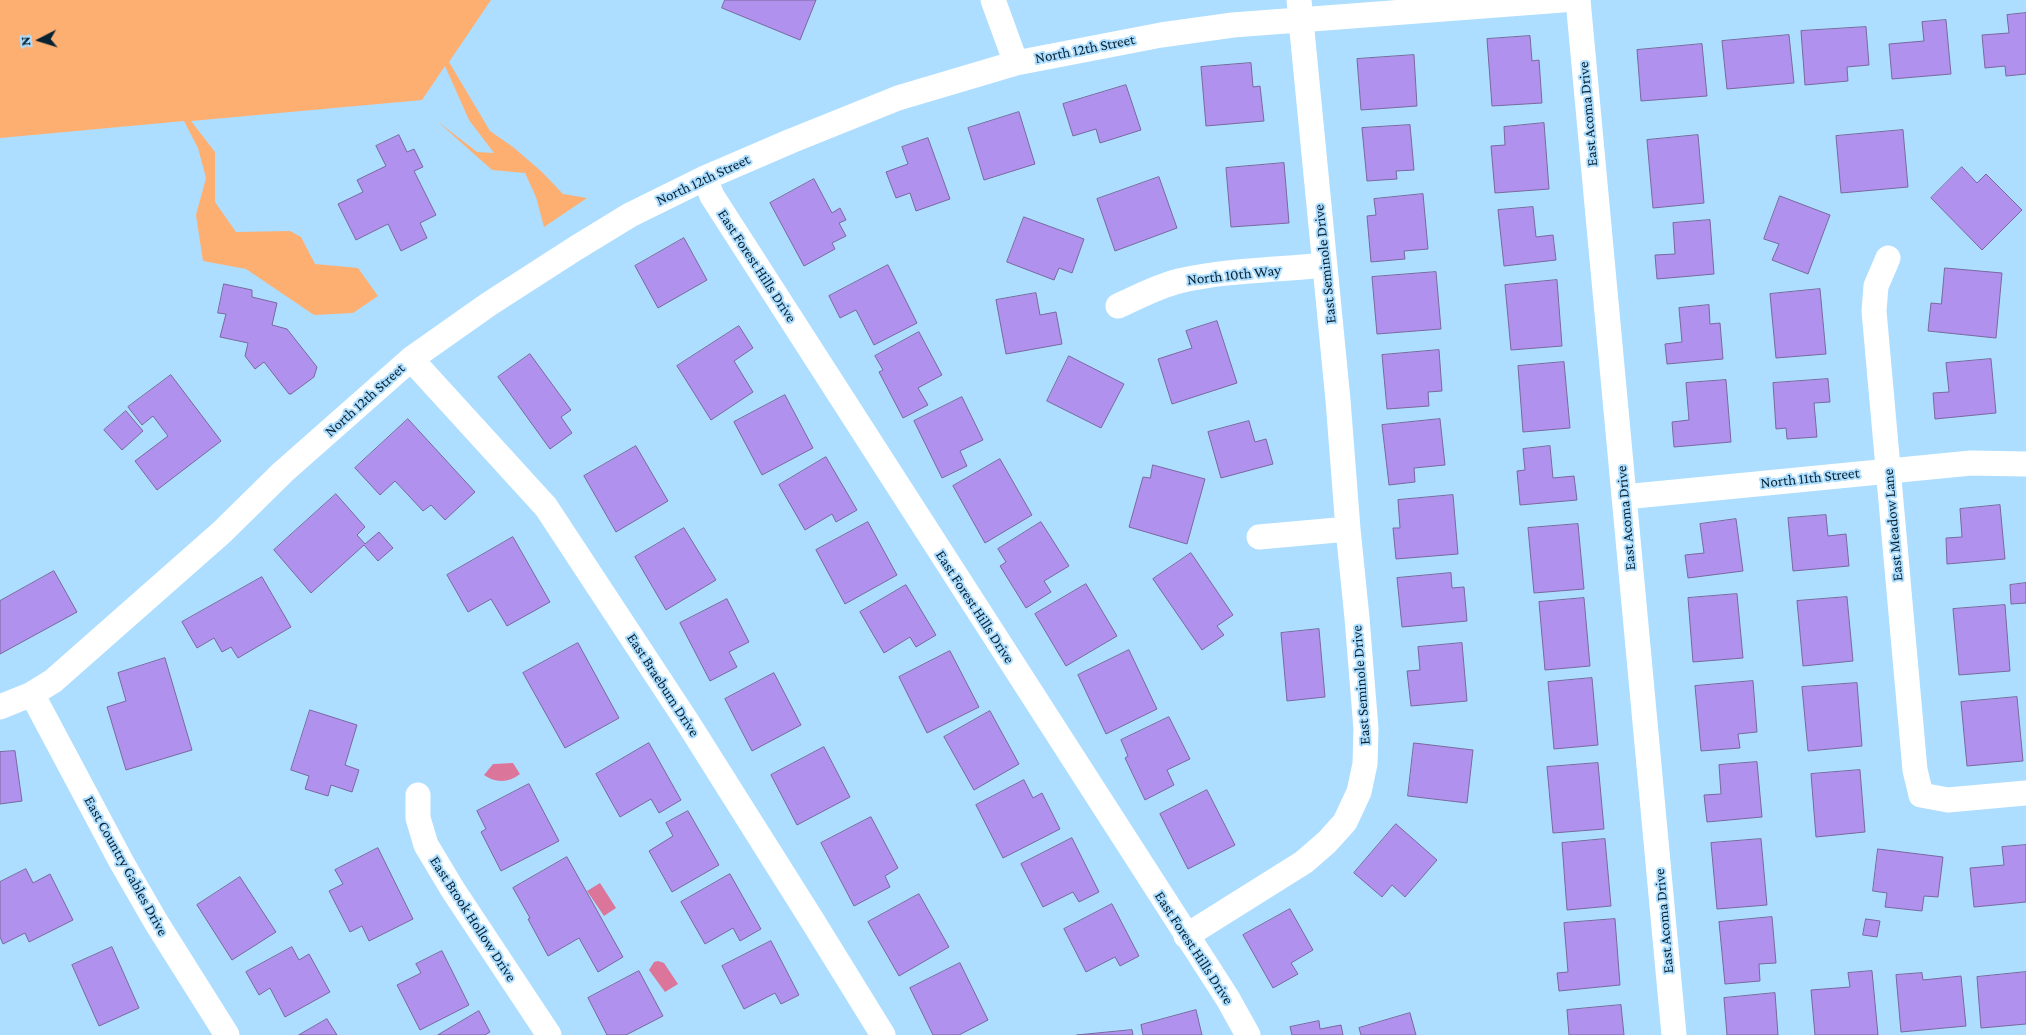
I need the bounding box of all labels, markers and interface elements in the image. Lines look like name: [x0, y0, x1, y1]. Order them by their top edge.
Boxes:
north arrow: [15, 15, 65, 65]
street label: North 12th Street: [1033, 30, 1137, 68]
text: N: [17, 36, 33, 47]
street label: East Acoma Drive: [1574, 61, 1602, 167]
street label: North 12th Street: [653, 150, 753, 210]
street label: East Seminole Drive: [1310, 203, 1340, 325]
street label: East Forest Hills Drive: [714, 206, 800, 326]
street label: North 10th Way: [1186, 261, 1282, 289]
street label: North 12th Street: [321, 359, 409, 441]
street label: North 11th Street: [1760, 464, 1860, 492]
street label: East Acoma Drive: [1612, 465, 1640, 571]
street label: East Meadow Lane: [1879, 468, 1907, 582]
street label: East Forest Hills Drive: [932, 547, 1018, 667]
street label: East Seminole Drive: [1348, 625, 1374, 745]
street label: East Braeburn Drive: [623, 630, 703, 740]
street label: East Country Gables Drive: [80, 793, 172, 939]
street label: East Brook Hollow Drive: [426, 853, 520, 985]
street label: East Acoma Drive: [1650, 868, 1678, 974]
street label: East Forest Hills Drive: [1151, 888, 1237, 1008]

